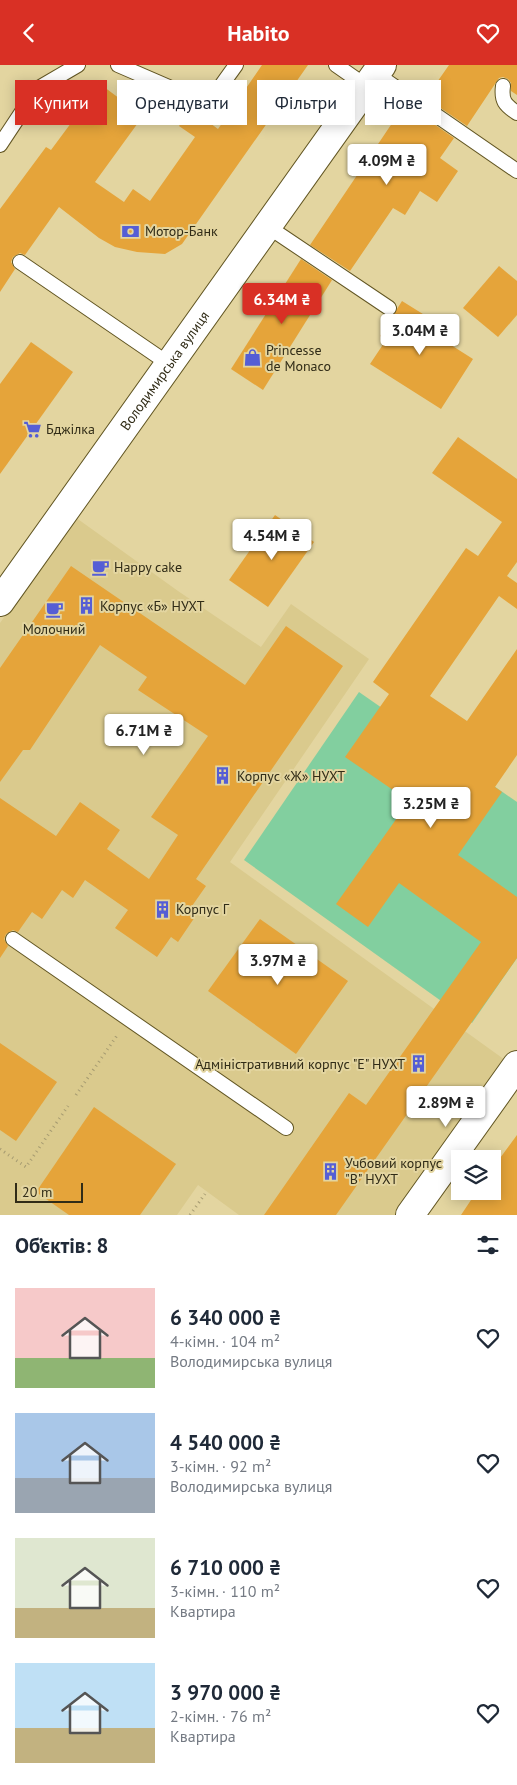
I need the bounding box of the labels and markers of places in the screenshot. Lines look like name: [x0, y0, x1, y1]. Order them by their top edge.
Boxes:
pin: 4.09M ₴: [341, 143, 433, 186]
bank icon: Мотор-Банк: [121, 221, 141, 241]
place label: Мотор-Банк: [145, 222, 218, 240]
pin: 6.34M ₴: [236, 283, 328, 325]
pin: 3.04M ₴: [374, 313, 466, 356]
place label: Princesse de Monaco: [266, 341, 331, 375]
shop icon: Princesse de Monaco: [242, 348, 262, 368]
supermarket icon: Бджілка: [22, 419, 42, 439]
place label: Бджілка: [46, 420, 95, 438]
pin: 4.54M ₴: [226, 519, 318, 561]
cafe icon: Happy cake: [90, 557, 110, 577]
place label: Happy cake: [114, 558, 182, 576]
building icon: Корпус «Б» НУХТ: [76, 596, 96, 616]
place label: Корпус «Б» НУХТ: [100, 597, 205, 615]
cafe icon: Молочний: [44, 599, 64, 619]
place label: Молочний: [23, 620, 85, 638]
pin: 6.71M ₴: [98, 713, 190, 756]
building icon: Корпус «Ж» НУХТ: [213, 766, 233, 786]
place label: Корпус «Ж» НУХТ: [237, 767, 345, 785]
pin: 3.25M ₴: [385, 787, 477, 829]
building icon: Корпус Г: [152, 899, 172, 919]
place label: Корпус Г: [176, 900, 230, 918]
pin: 3.97M ₴: [232, 943, 324, 986]
building icon: Адміністративний корпус "Е" НУХТ: [409, 1054, 429, 1074]
place label: Адміністративний корпус "Е" НУХТ: [195, 1055, 405, 1073]
pin: 2.89M ₴: [400, 1085, 492, 1128]
place label: Учбовий корпус "В" НУХТ: [345, 1154, 442, 1188]
building icon: Учбовий корпус "В" НУХТ: [321, 1161, 341, 1181]

